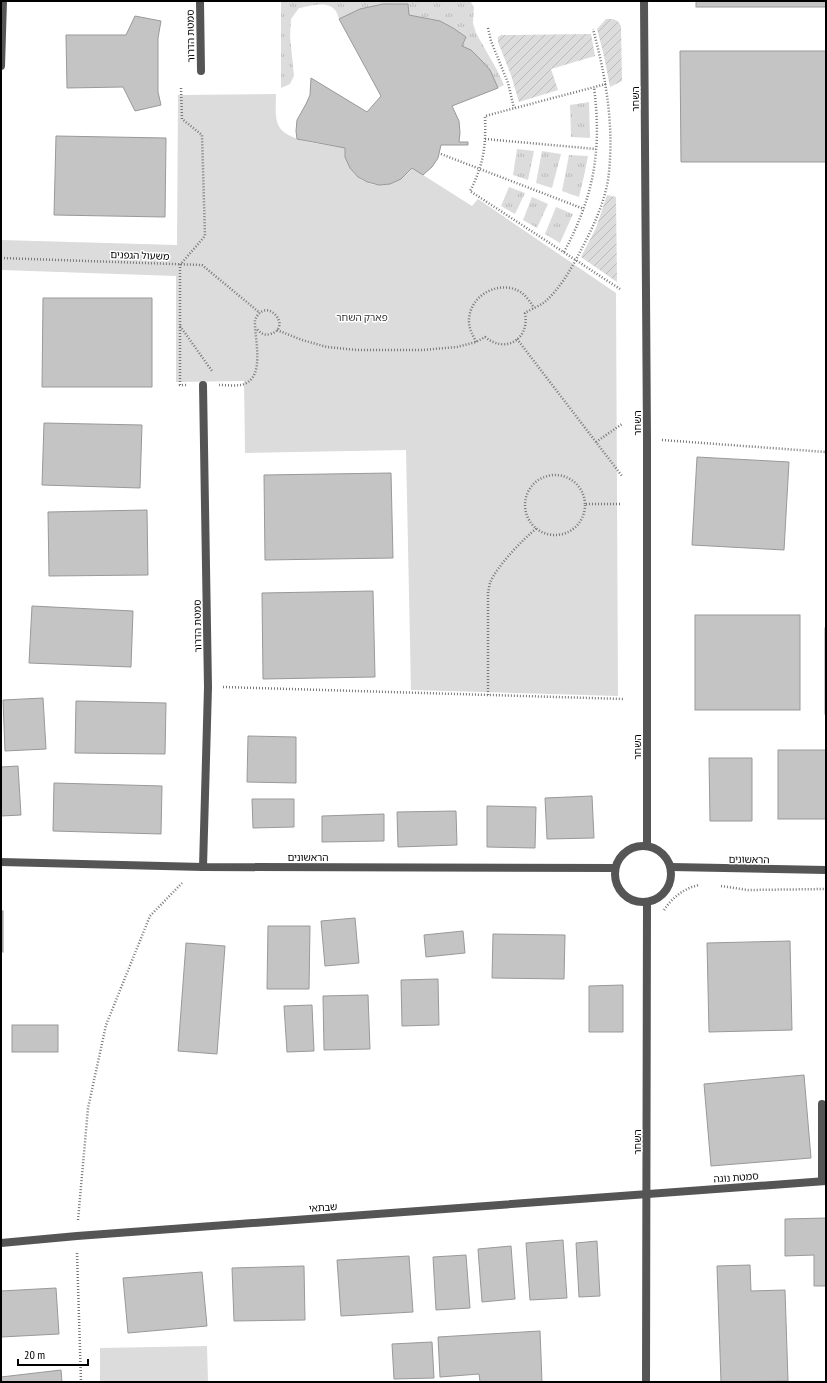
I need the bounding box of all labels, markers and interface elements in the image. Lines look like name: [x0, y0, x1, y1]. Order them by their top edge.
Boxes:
street label: סמטת הדרור: [184, 9, 197, 63]
street label: השחר: [629, 86, 642, 112]
street label: משעול הגפנים: [110, 248, 170, 263]
park label: פארק השחר: [336, 311, 388, 324]
street label: השחר: [631, 410, 644, 436]
street label: סמטת הדרור: [191, 599, 204, 653]
street label: השחר: [631, 734, 644, 760]
street label: הראשונים: [287, 851, 329, 864]
street label: הראשונים: [728, 853, 770, 866]
street label: השחר: [631, 1129, 644, 1155]
street label: סמטת נוגה: [713, 1169, 759, 1186]
street label: שבתאי: [308, 1200, 338, 1215]
scale bar: [18, 1341, 88, 1367]
text: 20 m: [24, 1347, 45, 1362]

